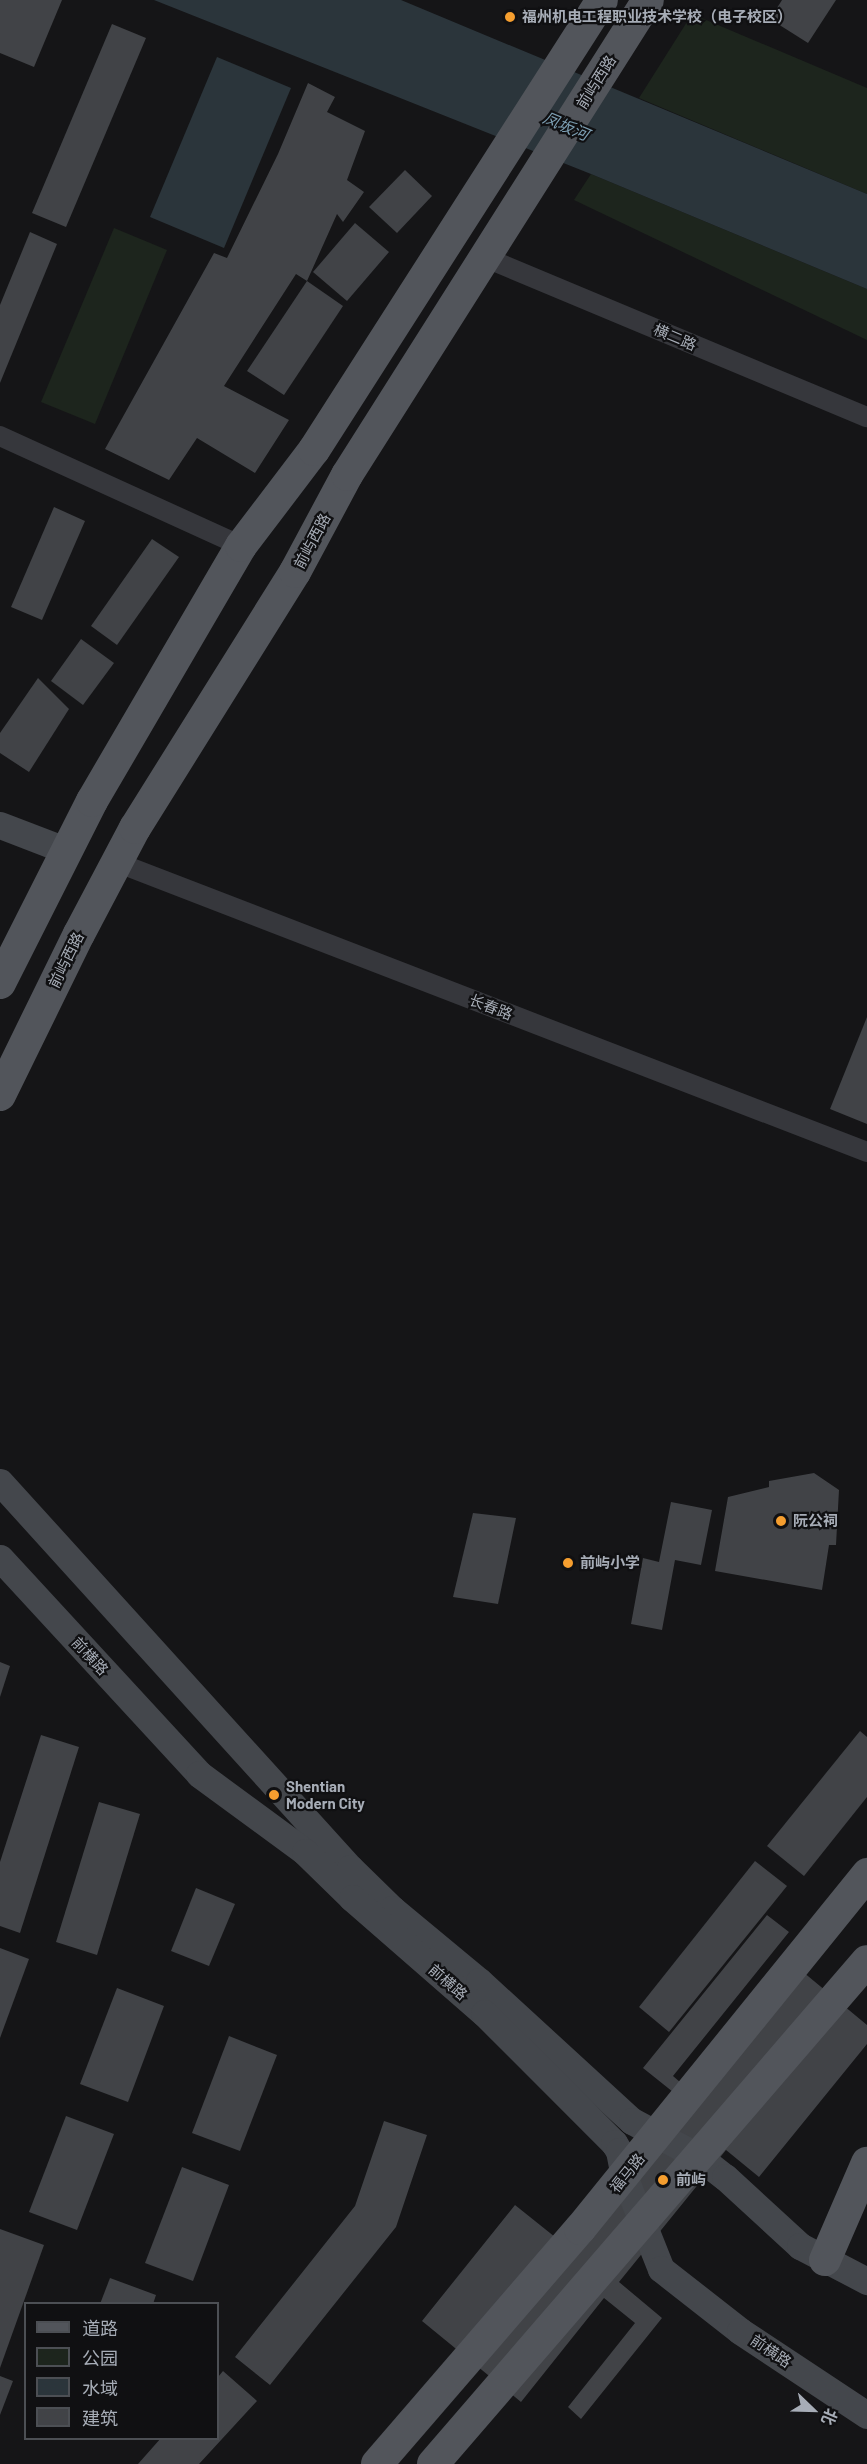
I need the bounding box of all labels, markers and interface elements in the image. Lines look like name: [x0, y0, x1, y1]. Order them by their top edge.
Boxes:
place label: 福州机电工程职业技术学校（电子校区）: [522, 8, 792, 26]
marker: 福州机电工程职业技术学校（电子校区）: [503, 10, 517, 24]
street label: 前屿西路: [572, 52, 620, 112]
water label: 凤坂河: [540, 108, 592, 144]
street label: 横二路: [651, 320, 699, 354]
street label: 前屿西路: [290, 510, 334, 572]
street label: 前屿西路: [45, 929, 87, 991]
street label: 长春路: [467, 991, 515, 1023]
place label: 阮公祠: [793, 1512, 838, 1530]
marker: 阮公祠: [774, 1514, 788, 1528]
place label: 前屿小学: [580, 1554, 640, 1572]
marker: 前屿小学: [561, 1556, 575, 1570]
street label: 前横路: [68, 1633, 112, 1679]
place label: Shentian Modern City: [286, 1777, 365, 1812]
marker: Shentian Modern City: [267, 1788, 281, 1802]
street label: 前横路: [425, 1960, 471, 2004]
street label: 福马路: [606, 2150, 648, 2196]
marker: 前屿: [654, 2171, 672, 2189]
place label: 前屿: [676, 2171, 706, 2189]
legend: [24, 2302, 219, 2440]
text: 道路: [82, 2317, 118, 2339]
street label: 前横路: [747, 2331, 795, 2371]
text: 公园: [82, 2347, 118, 2369]
text: 水域: [82, 2377, 118, 2399]
north arrow: [783, 2380, 843, 2440]
text: 北: [818, 2406, 842, 2428]
text: 建筑: [82, 2407, 118, 2429]

